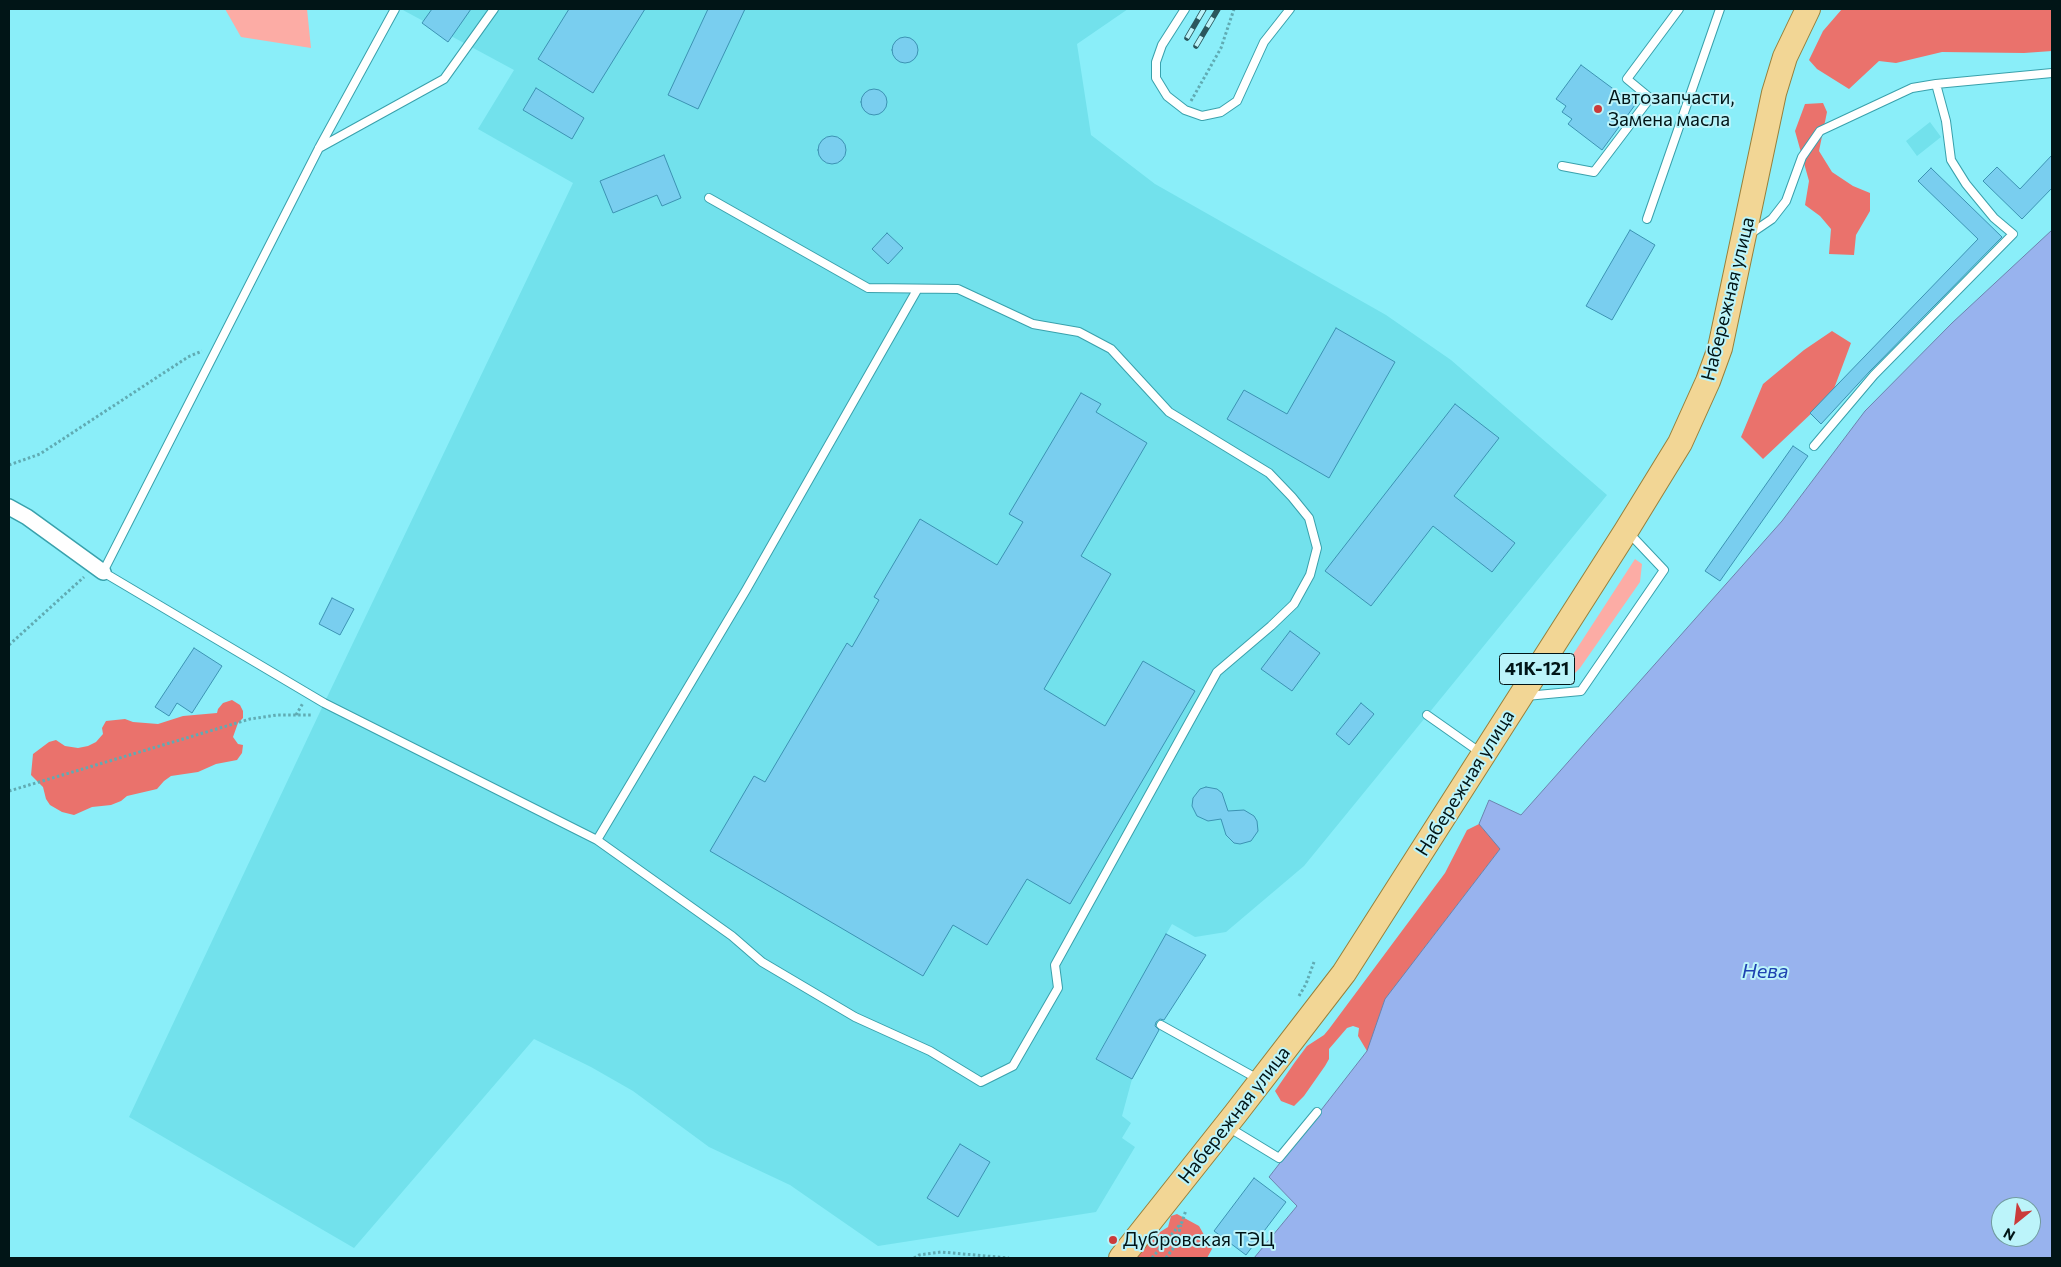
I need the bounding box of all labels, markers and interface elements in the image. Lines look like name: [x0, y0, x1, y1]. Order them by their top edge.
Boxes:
place label: Автозапчасти, Замена масла: [1608, 87, 1735, 131]
marker: Автозапчасти, Замена масла: [1592, 103, 1604, 115]
street label: Набережная улица: [1697, 215, 1759, 383]
road number: 41К-121: [1500, 654, 1574, 684]
street label: Набережная улица: [1411, 706, 1519, 860]
water label: Нева: [1742, 959, 1788, 983]
street label: Набережная улица: [1173, 1042, 1295, 1188]
north arrow: [1991, 1197, 2041, 1247]
text: N: [2000, 1225, 2018, 1245]
place label: Дубровская ТЭЦ: [1123, 1229, 1274, 1251]
marker: Дубровская ТЭЦ: [1107, 1234, 1119, 1246]

